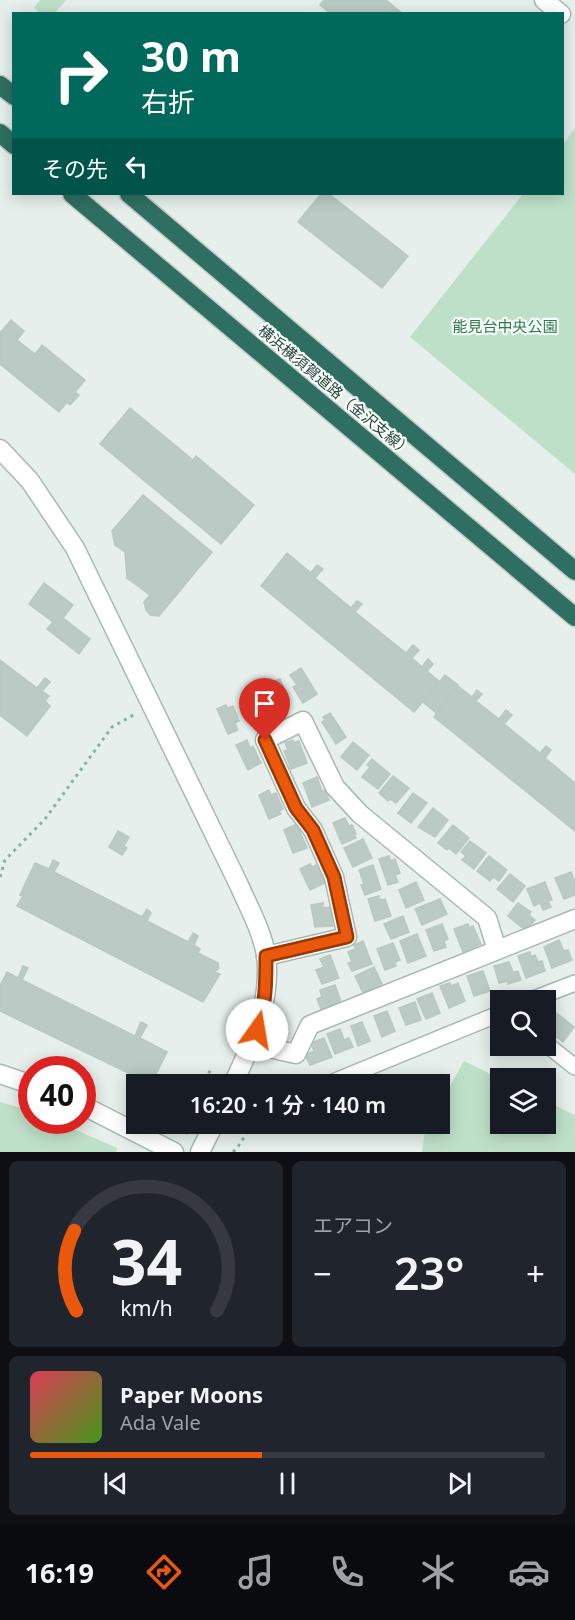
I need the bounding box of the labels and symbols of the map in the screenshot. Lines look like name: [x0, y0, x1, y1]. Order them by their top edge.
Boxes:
park label: 能見台中央公園: [452, 316, 558, 336]
street label: 横浜横須賀道路（金沢支線）: [255, 320, 417, 461]
pin: [239, 678, 290, 740]
position arrow: [225, 998, 289, 1062]
speed limit sign: 40: [18, 1056, 96, 1134]

